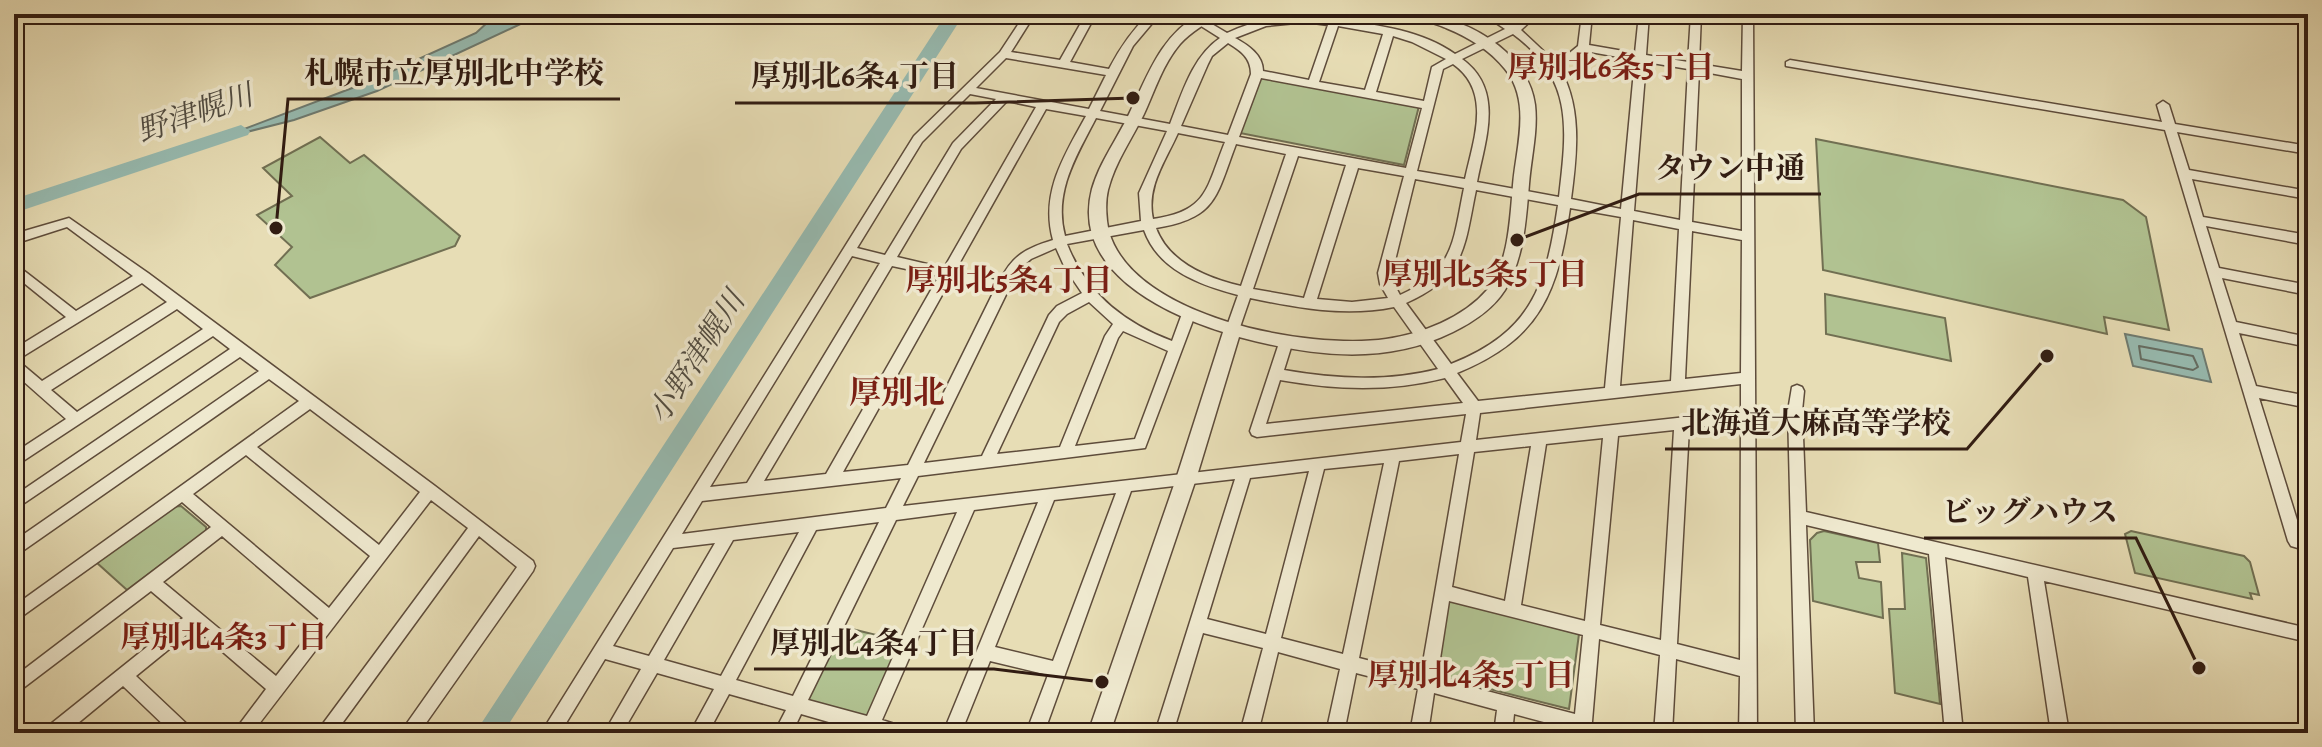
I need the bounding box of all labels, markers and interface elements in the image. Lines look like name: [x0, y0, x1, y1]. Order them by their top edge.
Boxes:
callout: 札幌市立厚別北中学校: [288, 45, 620, 99]
district label: 厚別北6条5丁目: [1508, 47, 1714, 87]
callout: 厚別北6条4丁目: [735, 49, 975, 103]
text: 札幌市立厚別北中学校: [304, 53, 604, 93]
text: 厚別北6条4丁目: [751, 56, 959, 96]
water label: 野津幌川: [132, 74, 261, 151]
callout: タウン中通: [1639, 140, 1821, 194]
text: タウン中通: [1655, 148, 1805, 188]
district label: 厚別北5条5丁目: [1382, 254, 1588, 294]
district label: 厚別北5条4丁目: [906, 260, 1112, 300]
water label: 小野津幌川: [638, 281, 755, 431]
district label: 厚別北: [849, 370, 945, 414]
callout: 北海道大麻高等学校: [1665, 395, 1967, 449]
text: 北海道大麻高等学校: [1681, 403, 1951, 443]
callout: ビッグハウス: [1924, 484, 2136, 538]
text: ビッグハウス: [1942, 492, 2118, 532]
callout: 厚別北4条4丁目: [754, 615, 994, 669]
district label: 厚別北4条3丁目: [121, 617, 328, 657]
text: 厚別北4条4丁目: [770, 623, 978, 663]
district label: 厚別北4条5丁目: [1368, 655, 1574, 695]

